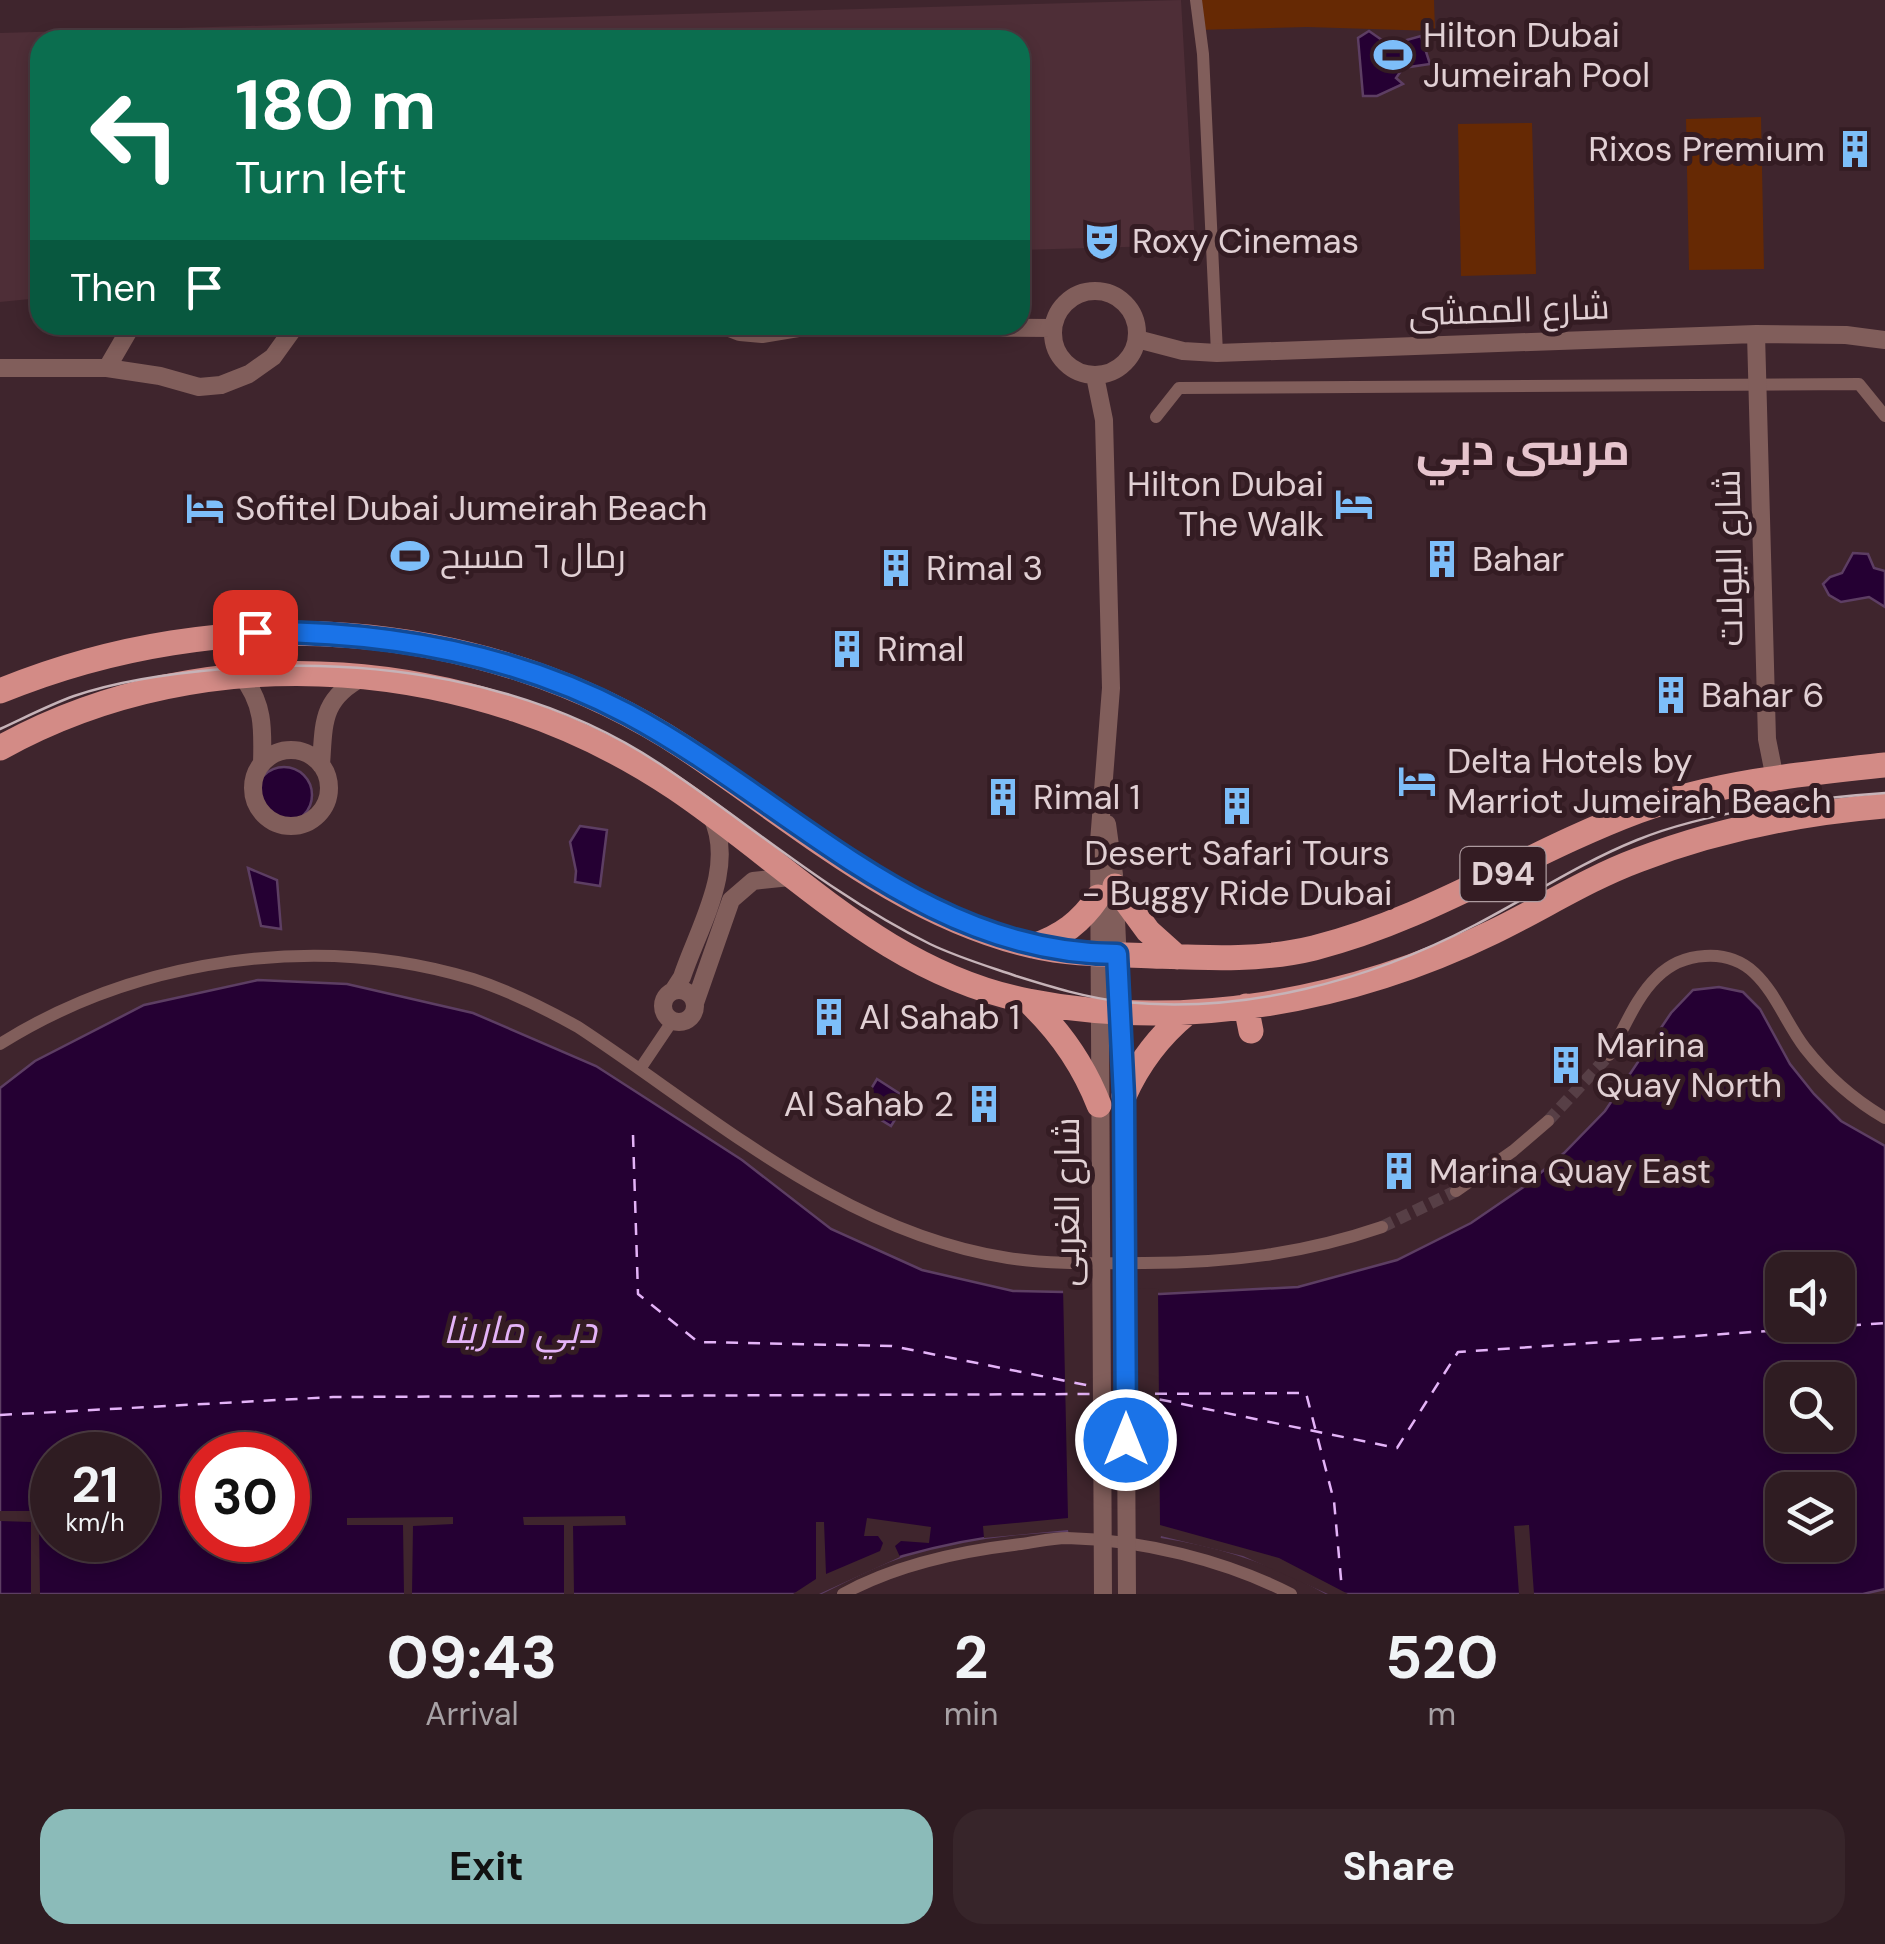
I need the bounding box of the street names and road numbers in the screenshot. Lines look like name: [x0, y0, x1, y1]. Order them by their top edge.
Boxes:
street label: شارع الممشى: [1408, 284, 1610, 336]
street label: شارع اليولات: [1704, 469, 1754, 647]
road number: D94: [1460, 847, 1546, 901]
street label: شارع الغربى: [1044, 1117, 1090, 1287]

